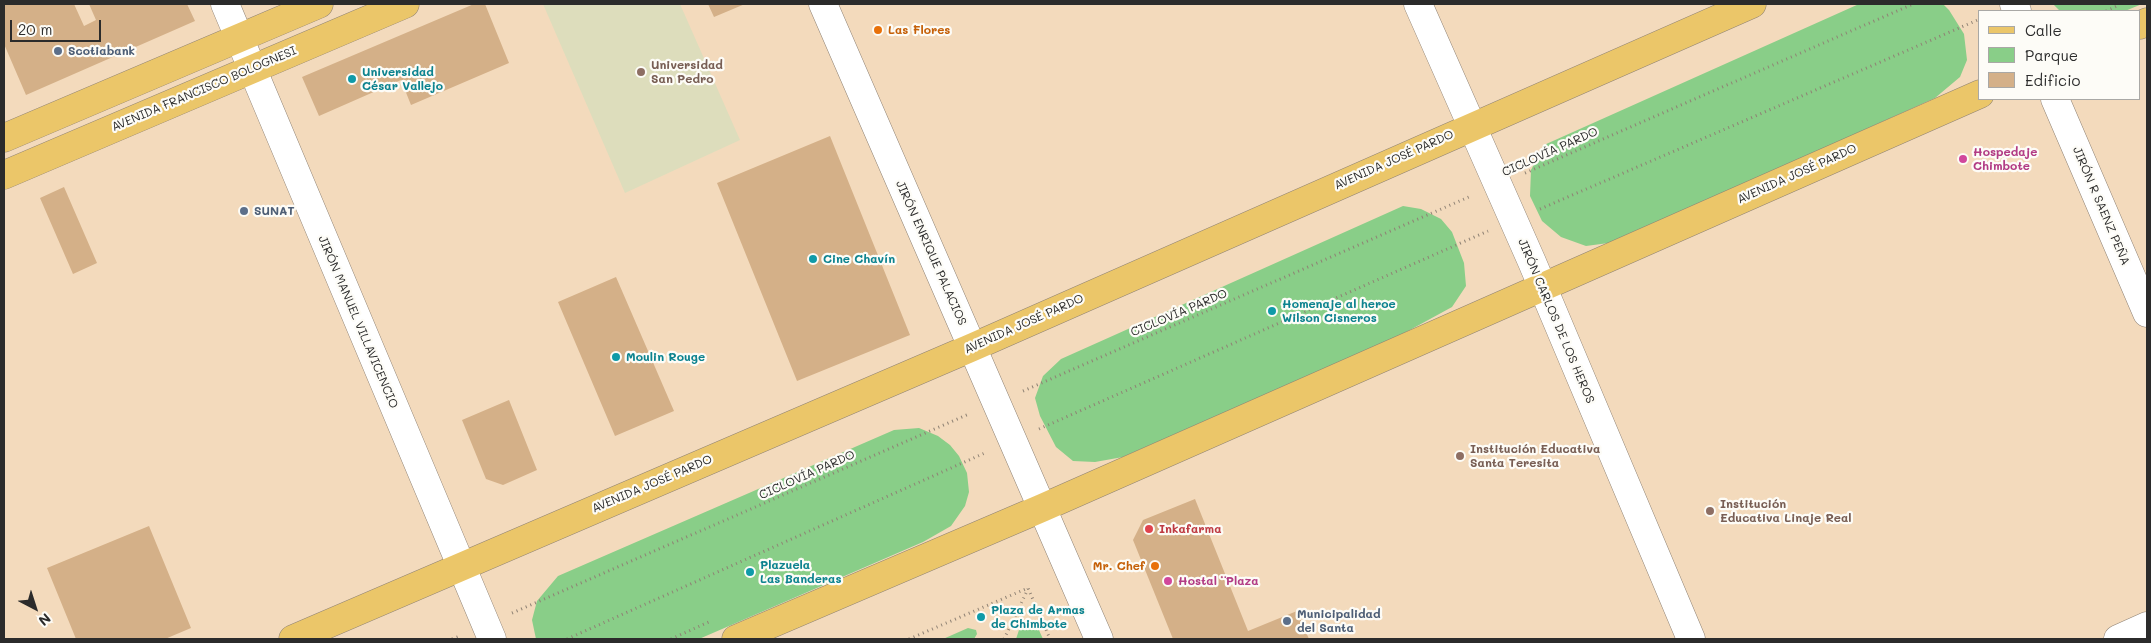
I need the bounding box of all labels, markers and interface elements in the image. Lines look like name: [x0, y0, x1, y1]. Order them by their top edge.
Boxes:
scale bar: [12, 10, 104, 42]
legend: [1978, 10, 2141, 100]
text: 20 m: [18, 19, 52, 39]
text: Calle: [2025, 20, 2062, 40]
place label: Las Flores: [888, 23, 950, 37]
marker: Las Flores: [872, 24, 884, 36]
street label: AVENIDA FRANCISCO BOLOGNESI: [110, 43, 298, 135]
place label: Scotiabank: [68, 44, 135, 58]
marker: Scotiabank: [52, 45, 64, 57]
text: Parque: [2025, 45, 2078, 65]
place label: Universidad San Pedro: [651, 58, 723, 86]
place label: Universidad César Vallejo: [362, 65, 443, 93]
marker: Universidad San Pedro: [635, 66, 647, 78]
text: Edificio: [2025, 70, 2080, 90]
marker: Universidad César Vallejo: [346, 73, 358, 85]
street label: CICLOVÍA PARDO: [1500, 124, 1600, 180]
street label: AVENIDA JOSÉ PARDO: [1332, 127, 1456, 193]
street label: AVENIDA JOSÉ PARDO: [1735, 141, 1859, 207]
place label: Hospedaje Chimbote: [1973, 145, 2037, 173]
street label: JIRÓN R SAENZ PEÑA: [2069, 145, 2133, 267]
marker: Hospedaje Chimbote: [1957, 153, 1969, 165]
street label: JIRÓN ENRIQUE PALACIOS: [892, 178, 970, 328]
place label: SUNAT: [254, 204, 295, 218]
marker: SUNAT: [238, 205, 250, 217]
street label: JIRÓN MANUEL VILLAVICENCIO: [315, 233, 401, 411]
street label: JIRÓN CARLOS DE LOS HEROS: [1515, 237, 1597, 405]
place label: Cine Chavín: [823, 252, 895, 266]
marker: Cine Chavín: [807, 253, 819, 265]
street label: CICLOVÍA PARDO: [1129, 286, 1229, 340]
street label: AVENIDA JOSÉ PARDO: [962, 291, 1086, 357]
place label: Homenaje al heroe Wilson Cisneros: [1282, 297, 1396, 325]
marker: Homenaje al heroe Wilson Cisneros: [1266, 305, 1278, 317]
place label: Moulin Rouge: [626, 350, 705, 364]
marker: Moulin Rouge: [610, 351, 622, 363]
place label: Institución Educativa Santa Teresita: [1470, 442, 1600, 470]
street label: CICLOVÍA PARDO: [757, 447, 857, 503]
marker: Institución Educativa Santa Teresita: [1454, 450, 1466, 462]
street label: AVENIDA JOSÉ PARDO: [590, 452, 714, 516]
place label: Institución Educativa Linaje Real: [1720, 497, 1852, 525]
marker: Institución Educativa Linaje Real: [1704, 505, 1716, 517]
place label: Inkafarma: [1159, 522, 1221, 536]
marker: Inkafarma: [1143, 523, 1155, 535]
place label: Plazuela Las Banderas: [760, 558, 841, 586]
place label: Mr. Chef: [1093, 559, 1145, 573]
marker: Mr. Chef: [1149, 560, 1161, 572]
marker: Plazuela Las Banderas: [744, 566, 756, 578]
place label: Hostal ¨Plaza: [1178, 574, 1259, 588]
marker: Hostal ¨Plaza: [1162, 575, 1174, 587]
north arrow: [10, 583, 60, 633]
place label: Plaza de Armas de Chimbote: [991, 603, 1085, 631]
place label: Municipalidad del Santa: [1297, 607, 1381, 635]
text: N: [35, 609, 55, 631]
marker: Plaza de Armas de Chimbote: [975, 611, 987, 623]
marker: Municipalidad del Santa: [1281, 615, 1293, 627]

